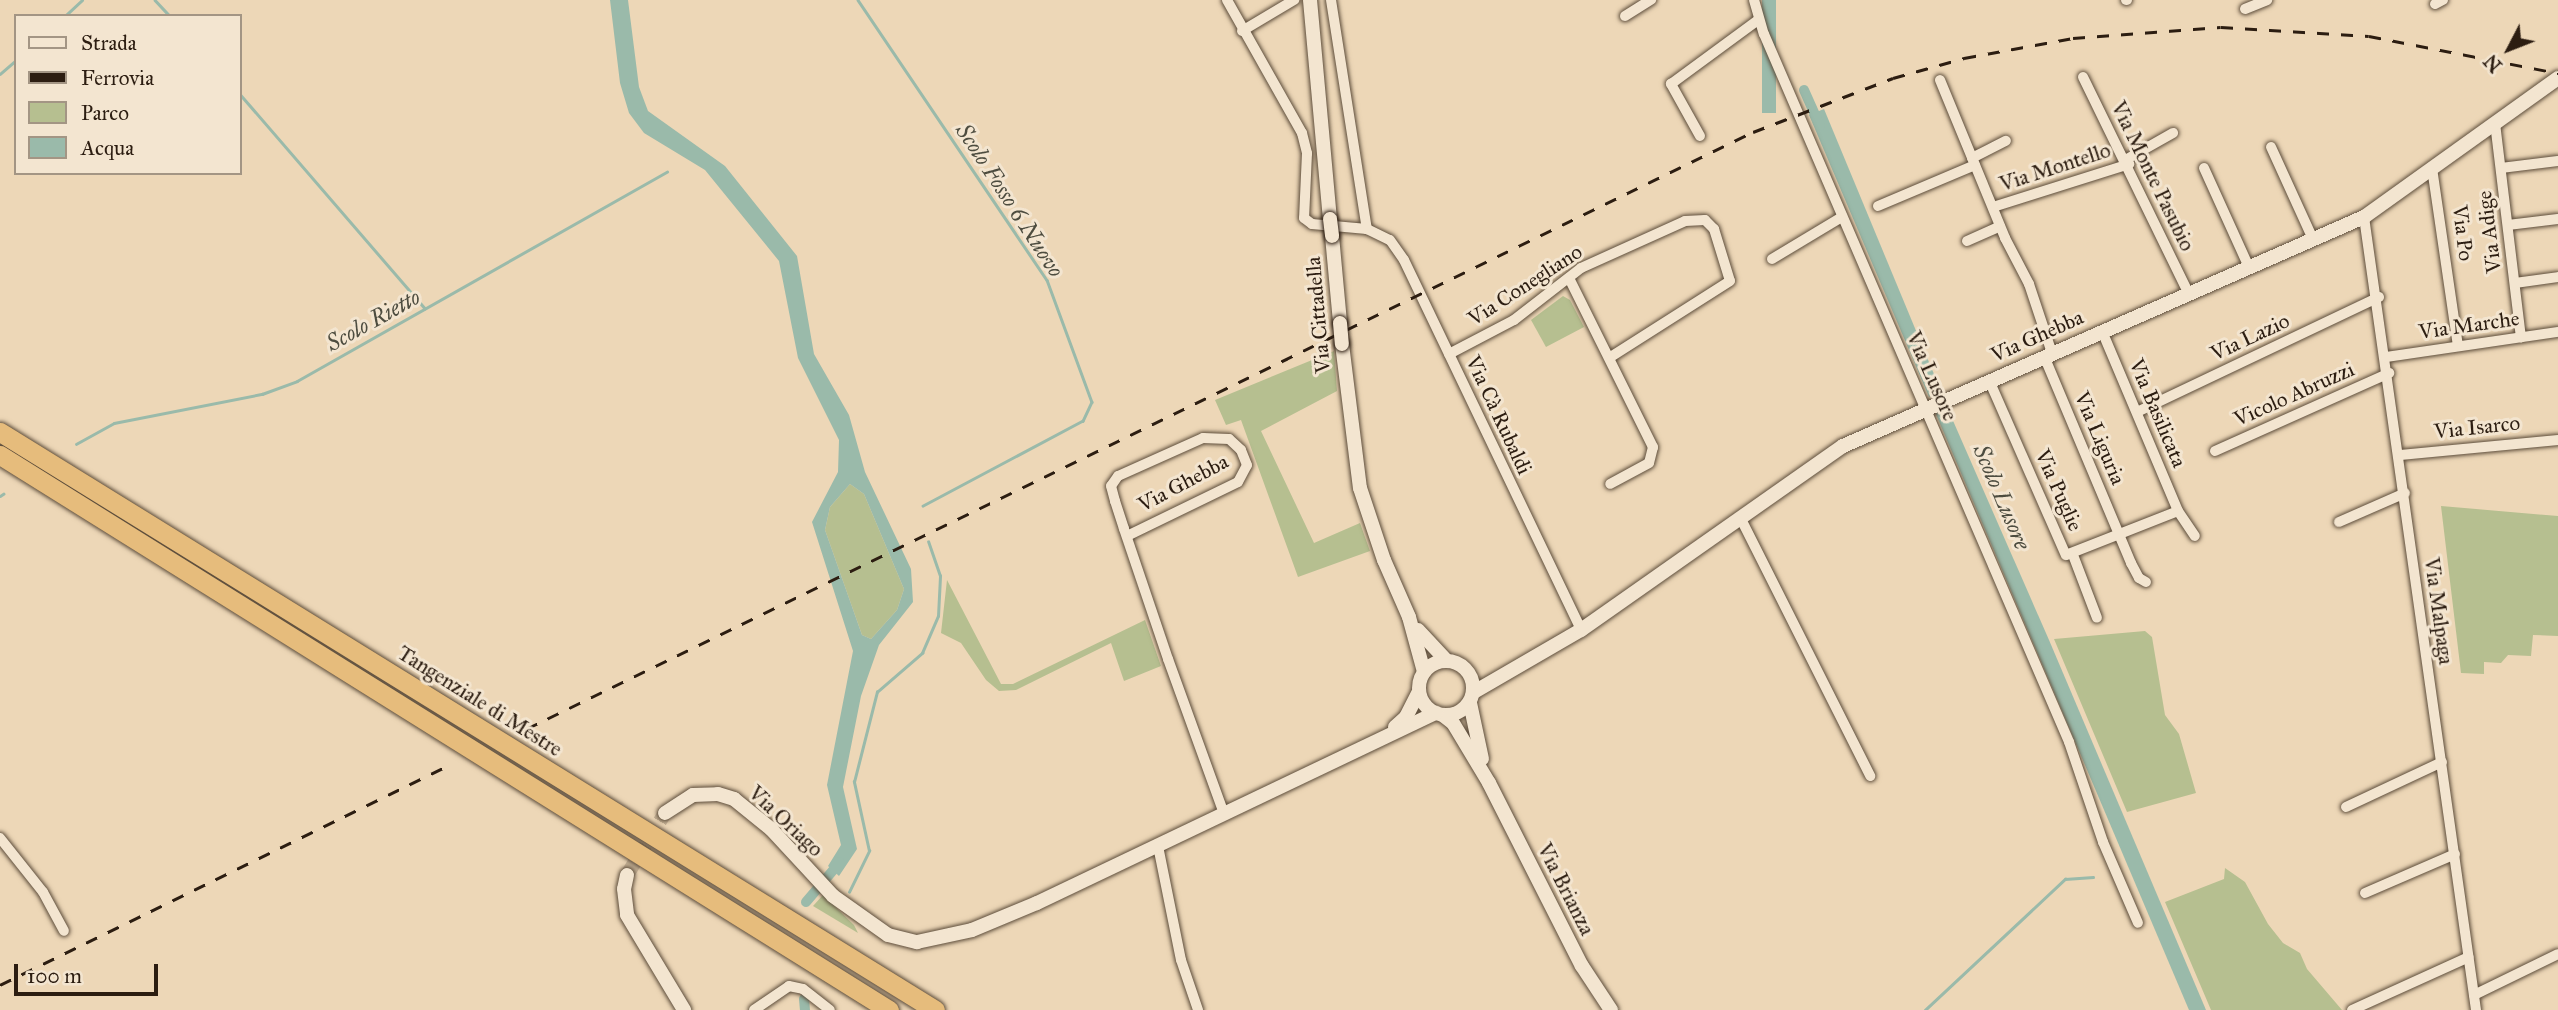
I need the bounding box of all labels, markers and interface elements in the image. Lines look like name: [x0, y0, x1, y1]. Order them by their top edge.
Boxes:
legend: [14, 14, 242, 175]
north arrow: [2474, 14, 2544, 84]
text: Strada: [81, 30, 137, 56]
text: N: [2479, 50, 2507, 77]
text: Ferrovia: [81, 65, 154, 91]
street label: Via Monte Pasubio: [2106, 97, 2200, 255]
text: Parco: [81, 100, 129, 126]
water label: Scolo Fosso 6 Nuovo: [950, 118, 1070, 282]
text: Acqua: [81, 135, 134, 161]
street label: Via Montello: [1996, 137, 2114, 197]
street label: Via Adige: [2471, 189, 2507, 275]
street label: Via Po: [2447, 204, 2479, 262]
street label: Via Conegliano: [1463, 239, 1587, 331]
street label: Via Cittadella: [1300, 256, 1336, 374]
water label: Scolo Rietto: [321, 283, 425, 357]
street label: Via Ghebba: [1987, 304, 2087, 368]
street label: Via Marche: [2417, 305, 2521, 345]
street label: Via Lazio: [2206, 308, 2294, 366]
street label: Via Lusore: [1901, 327, 1963, 425]
street label: Via Cà Rubaldi: [1460, 352, 1538, 478]
street label: Via Basilicata: [2124, 355, 2192, 471]
street label: Vicolo Abruzzi: [2230, 356, 2358, 432]
street label: Via Liguria: [2069, 388, 2131, 488]
street label: Via Isarco: [2433, 410, 2521, 444]
water label: Scolo Lusore: [1967, 440, 2037, 554]
street label: Via Puglie: [2030, 445, 2088, 535]
street label: Via Ghebba: [1134, 449, 1232, 517]
street label: Via Malpaga: [2419, 556, 2459, 666]
street label: Tangenziale di Mestre: [393, 640, 567, 762]
street label: Via Oriago: [743, 780, 829, 862]
street label: Via Brianza: [1532, 839, 1600, 939]
scale bar: [18, 950, 161, 994]
text: 100 m: [27, 963, 82, 989]

